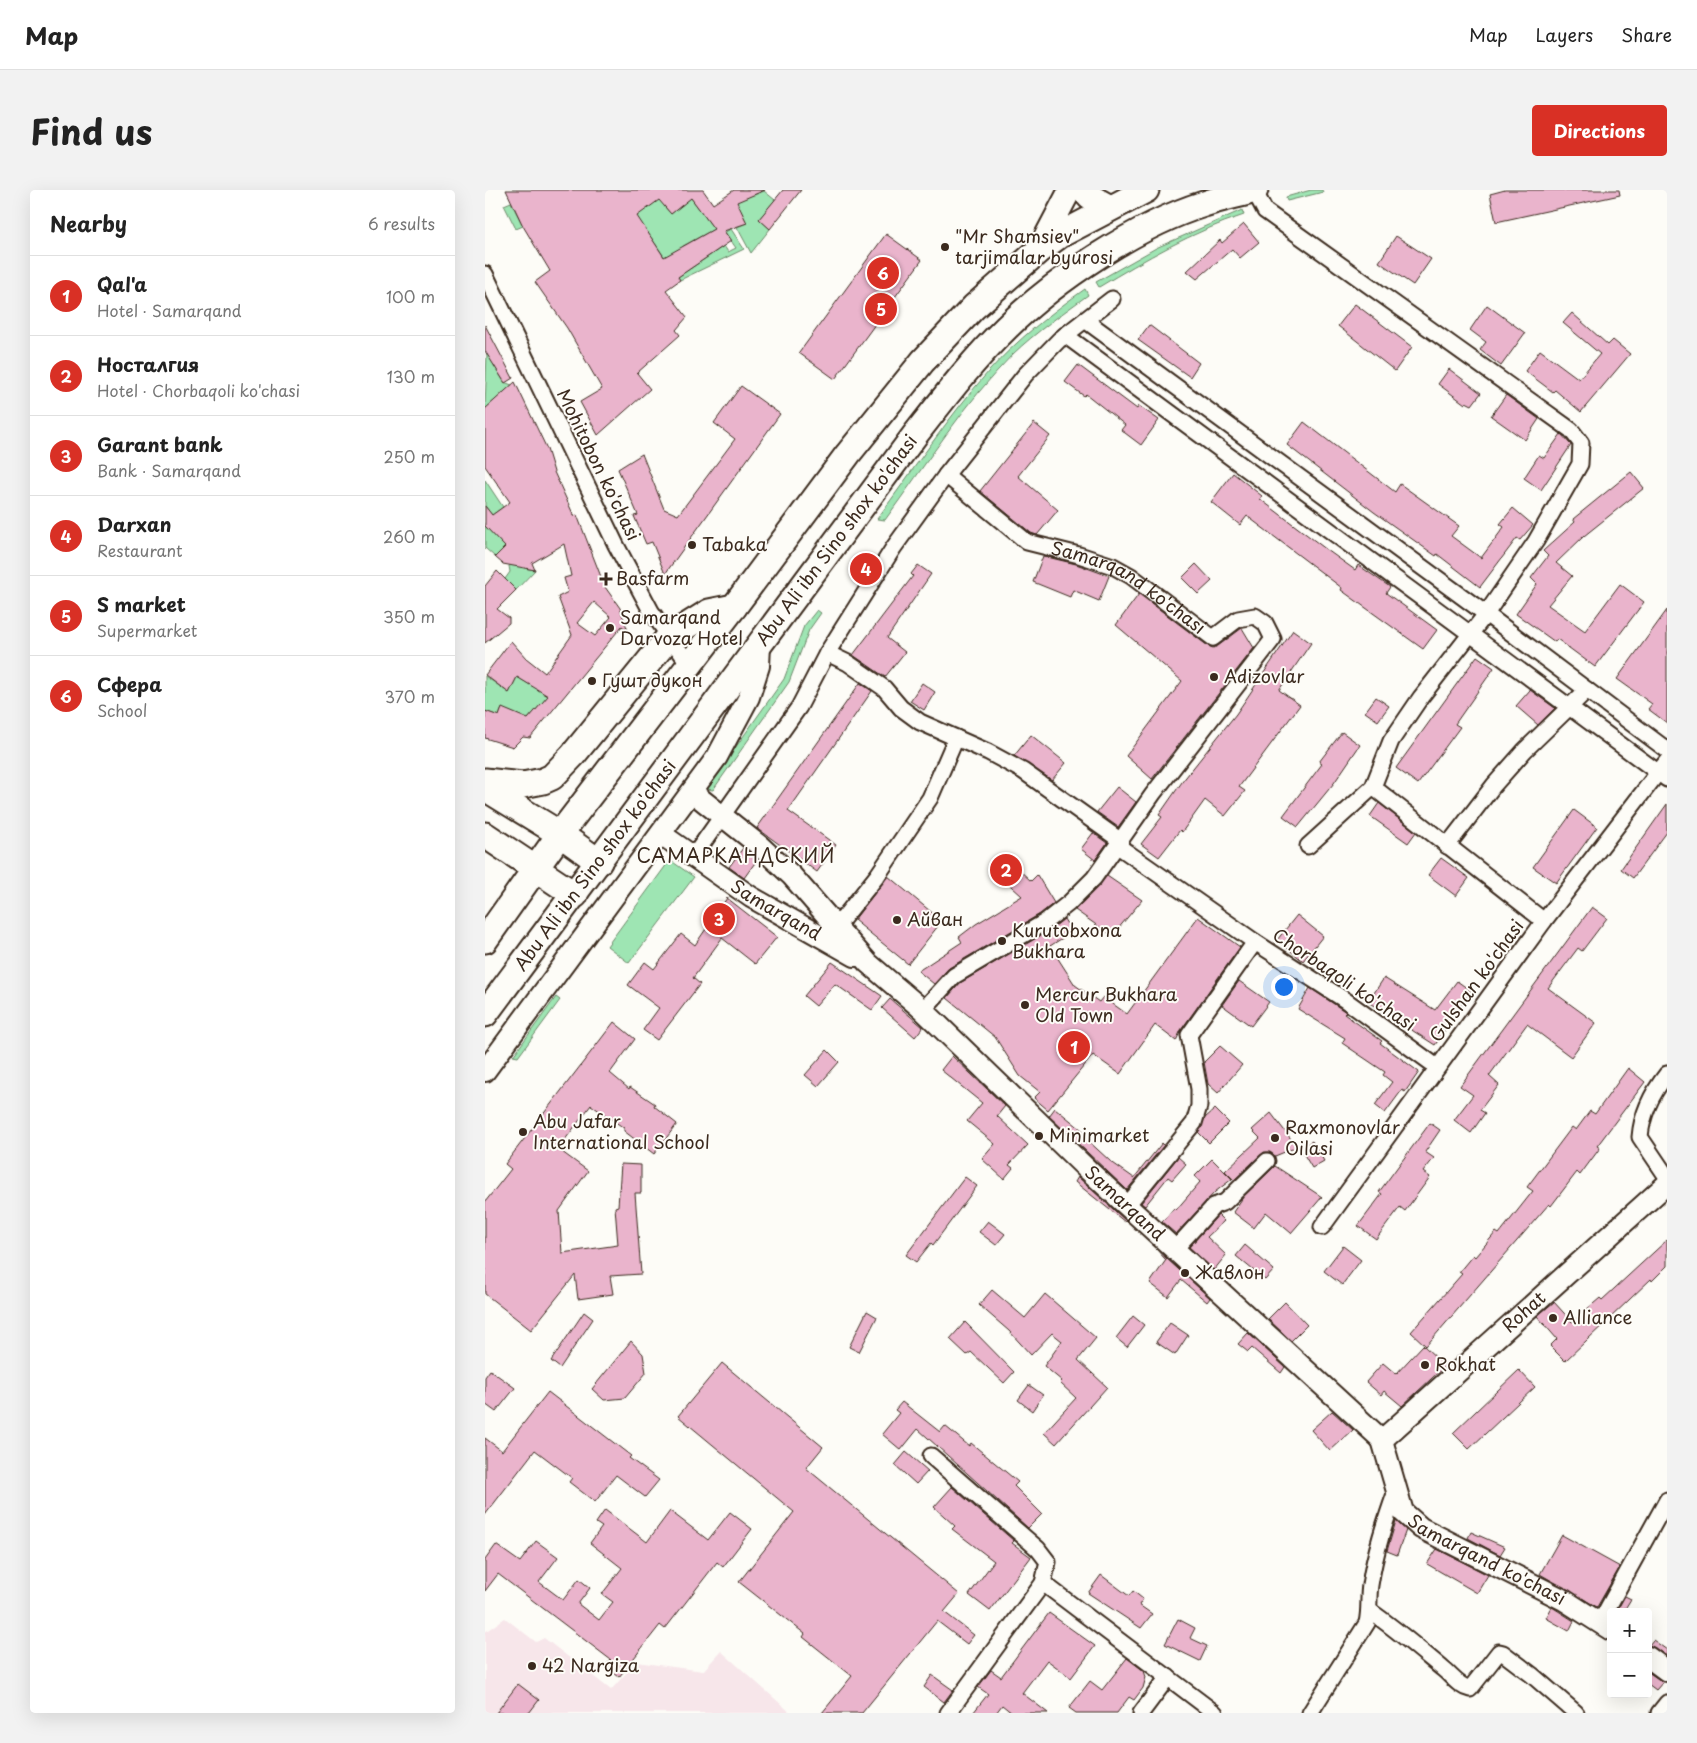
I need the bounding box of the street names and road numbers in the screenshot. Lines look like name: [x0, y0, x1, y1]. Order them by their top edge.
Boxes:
street label: Mohitobon ko'chasi: [551, 384, 648, 545]
street label: Abu Ali ibn Sino shox ko'chasi: [748, 428, 923, 651]
street label: Samarqand ko'chasi: [1049, 534, 1212, 640]
street label: Abu Ali ibn Sino shox ko'chasi: [507, 753, 682, 976]
street label: Samarqand: [726, 872, 827, 946]
street label: Gulshan ko'chasi: [1422, 913, 1530, 1047]
street label: Chorbaqoli ko'chasi: [1268, 921, 1422, 1037]
street label: Samarqand: [1079, 1158, 1172, 1246]
street label: Rohat: [1495, 1284, 1551, 1338]
street label: Samarqand ko'chasi: [1402, 1507, 1571, 1611]

